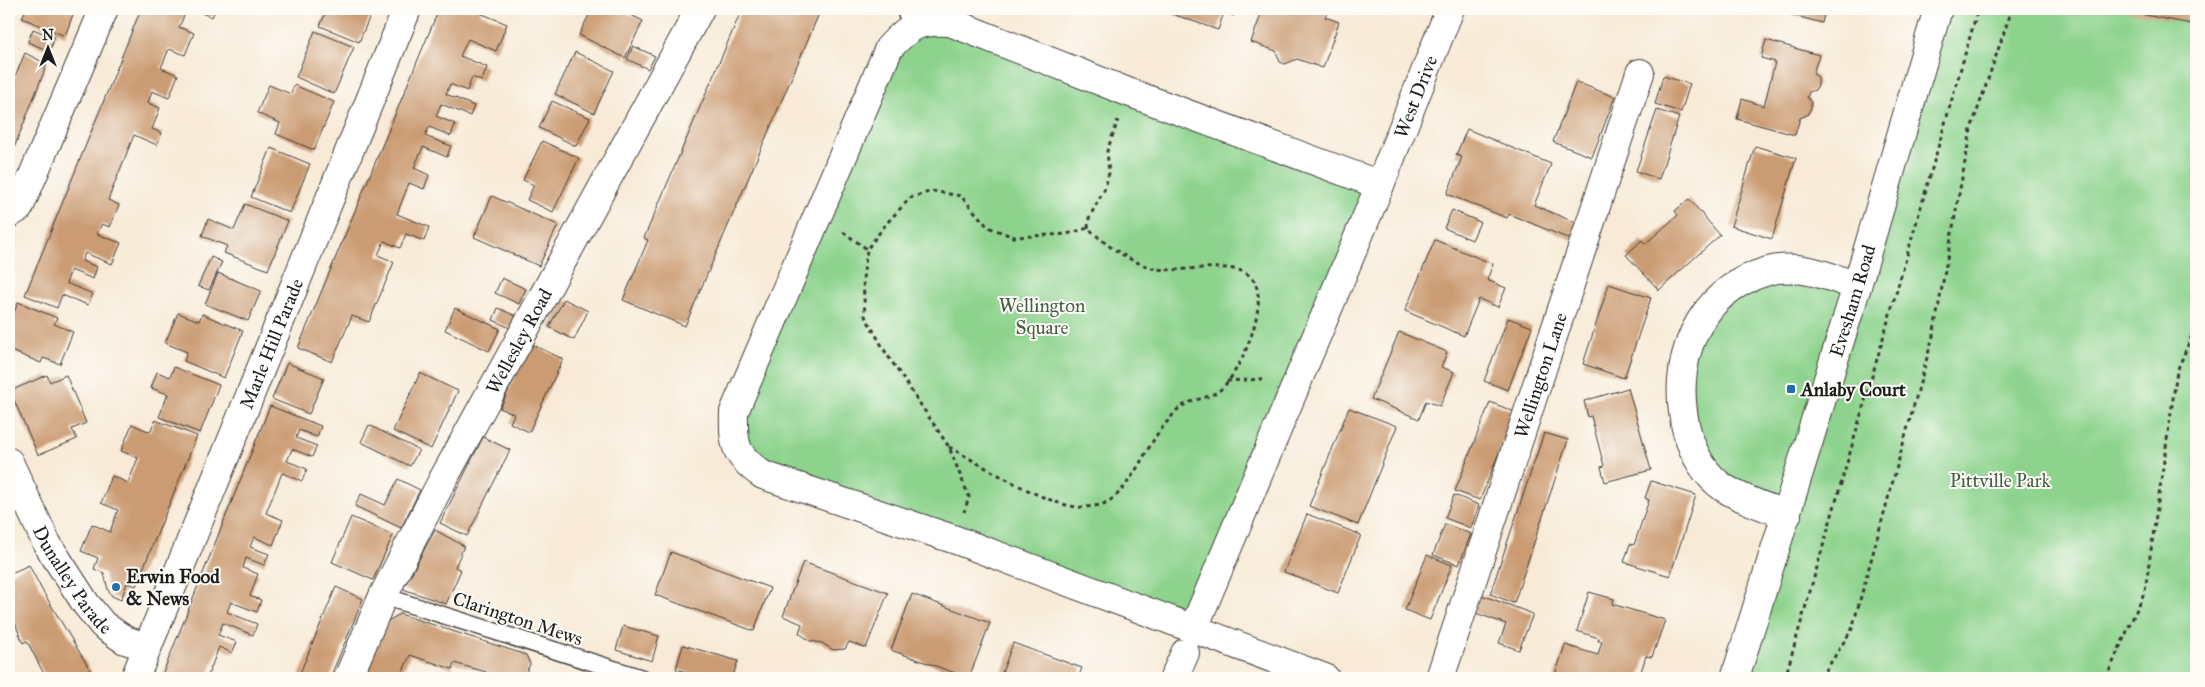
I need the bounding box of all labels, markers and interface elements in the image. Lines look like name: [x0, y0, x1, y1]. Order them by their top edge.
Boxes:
north arrow: [22, 22, 72, 72]
text: N: [42, 27, 54, 44]
street label: West Drive: [1389, 52, 1442, 141]
street label: Evesham Road: [1825, 242, 1881, 360]
street label: Marle Hill Parade: [235, 275, 308, 412]
street label: Wellesley Road: [481, 284, 557, 398]
park label: Wellington Square: [999, 294, 1085, 340]
street label: Wellington Lane: [1509, 309, 1572, 441]
place label: Anlaby Court: [1799, 378, 1906, 402]
marker: Anlaby Court: [1785, 383, 1797, 395]
park label: Pittville Park: [1950, 469, 2050, 492]
street label: Dunalley Parade: [28, 522, 116, 639]
place label: Erwin Food & News: [126, 565, 220, 610]
marker: Erwin Food & News: [110, 581, 122, 593]
street label: Clarington Mews: [450, 587, 586, 651]

